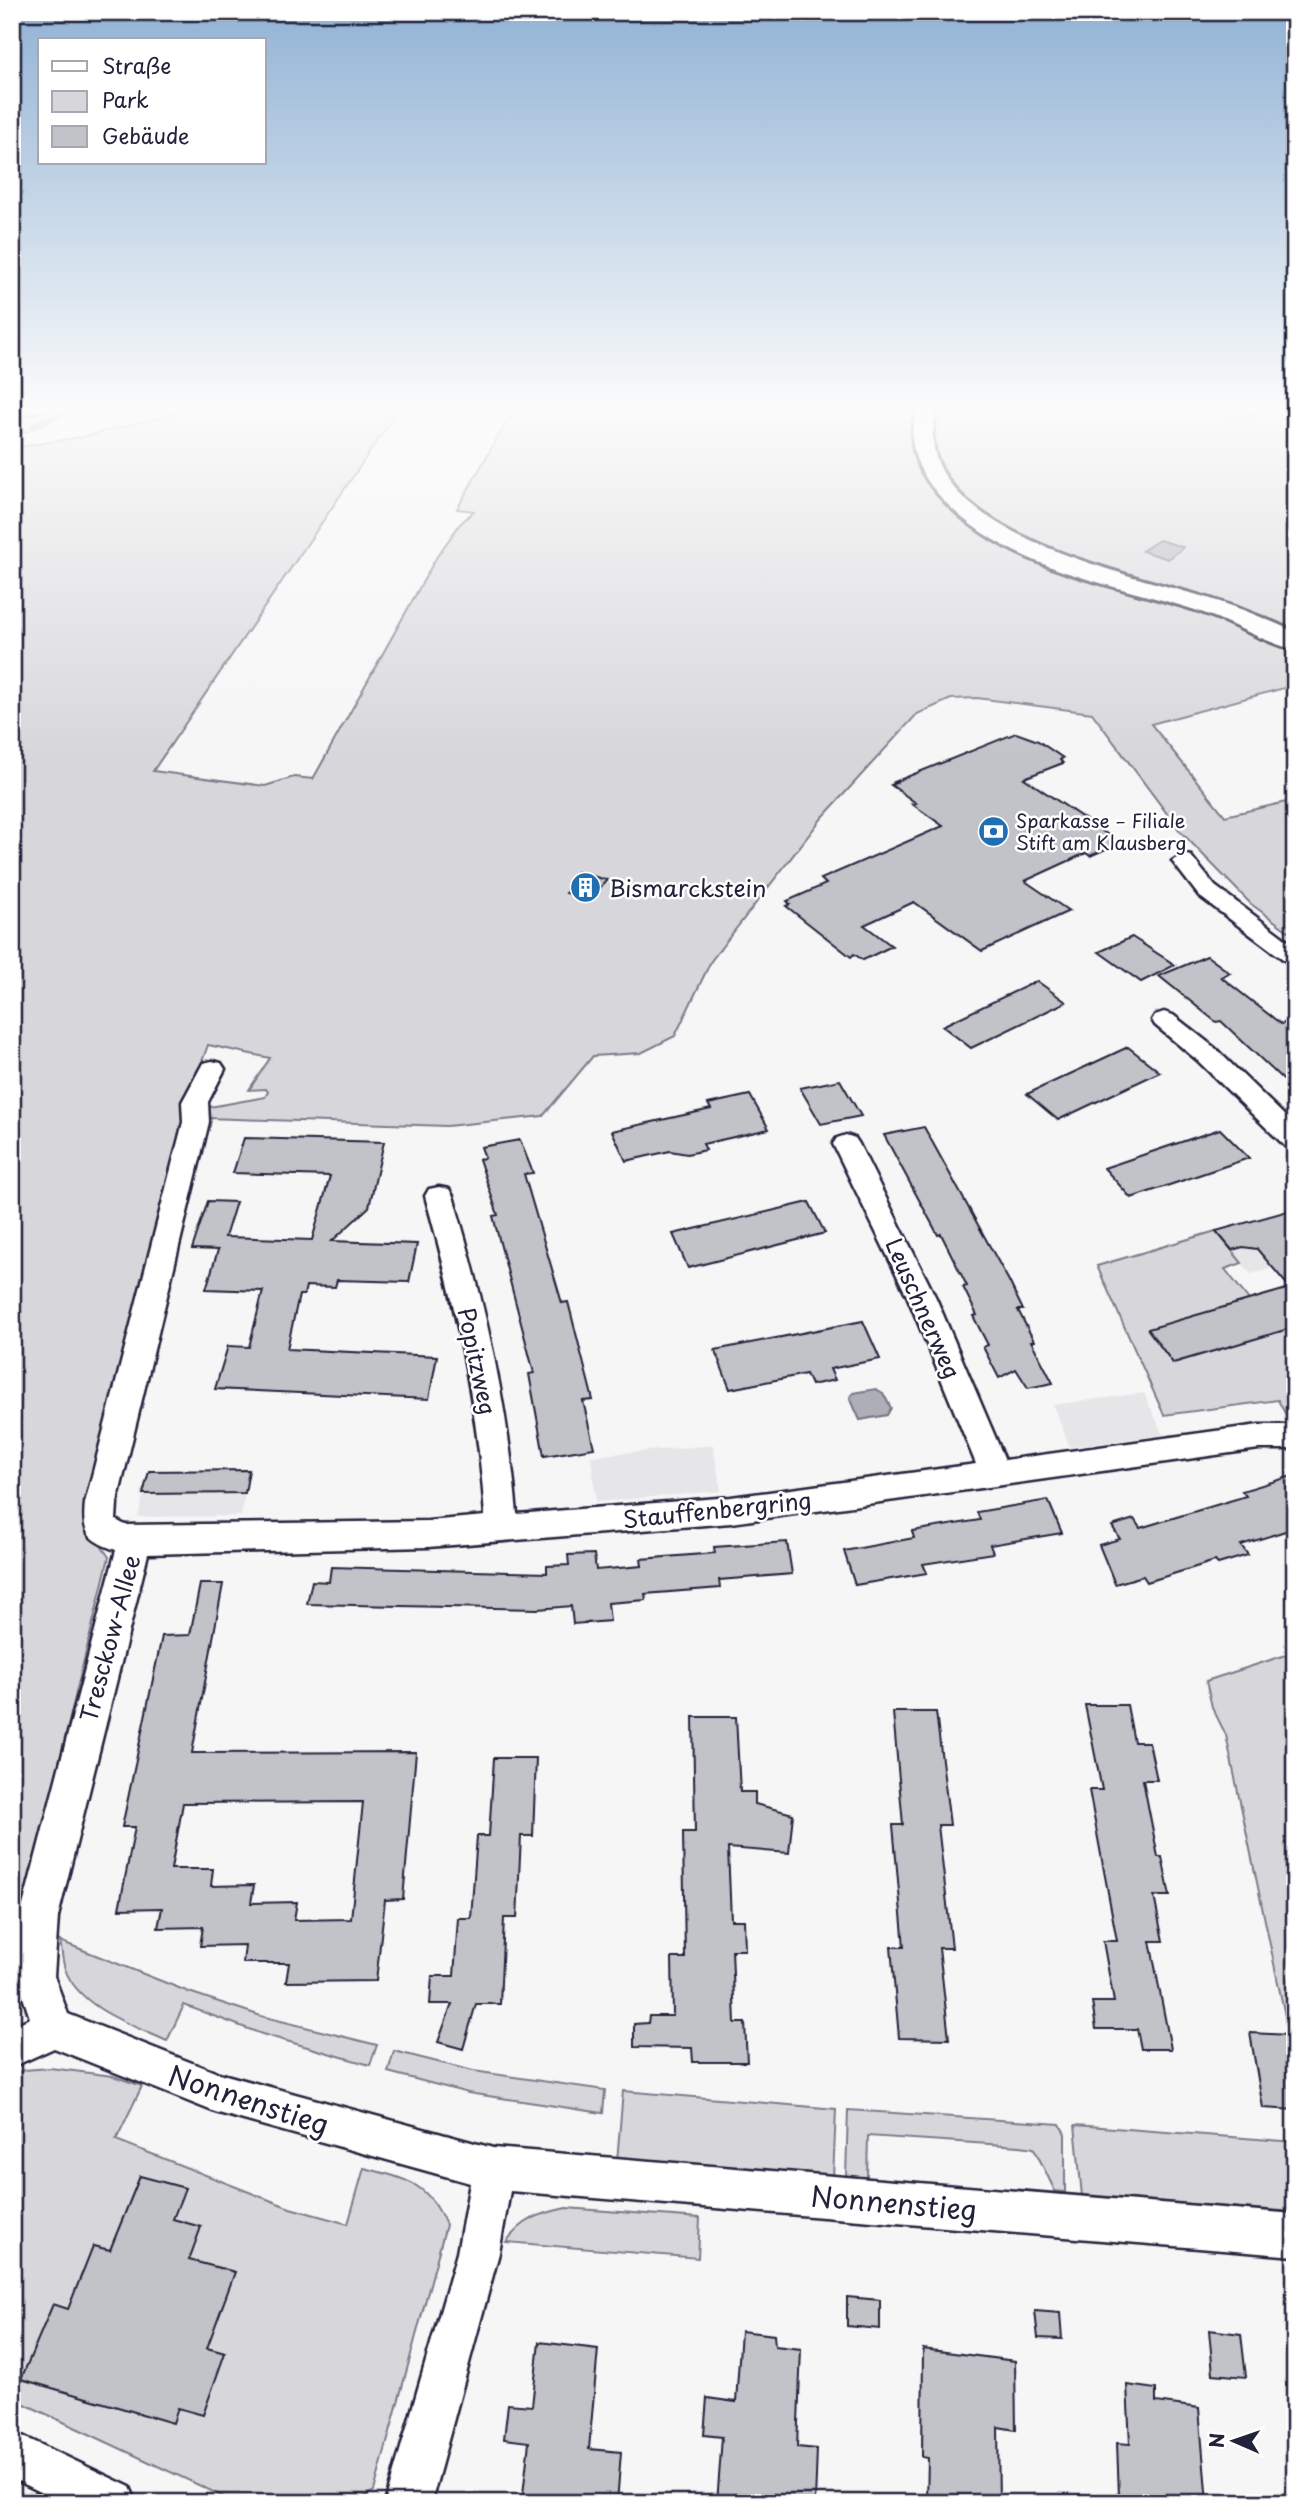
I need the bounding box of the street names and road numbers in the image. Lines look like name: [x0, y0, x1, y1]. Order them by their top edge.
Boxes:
street label: Leuschnerweg: [877, 1232, 971, 1384]
street label: Popitzweg: [450, 1304, 506, 1418]
street label: Stauffenbergring: [621, 1482, 813, 1536]
street label: Tresckow-Allee: [70, 1551, 148, 1725]
street label: Nonnenstieg: [163, 2053, 335, 2145]
street label: Nonnenstieg: [809, 2173, 979, 2231]

